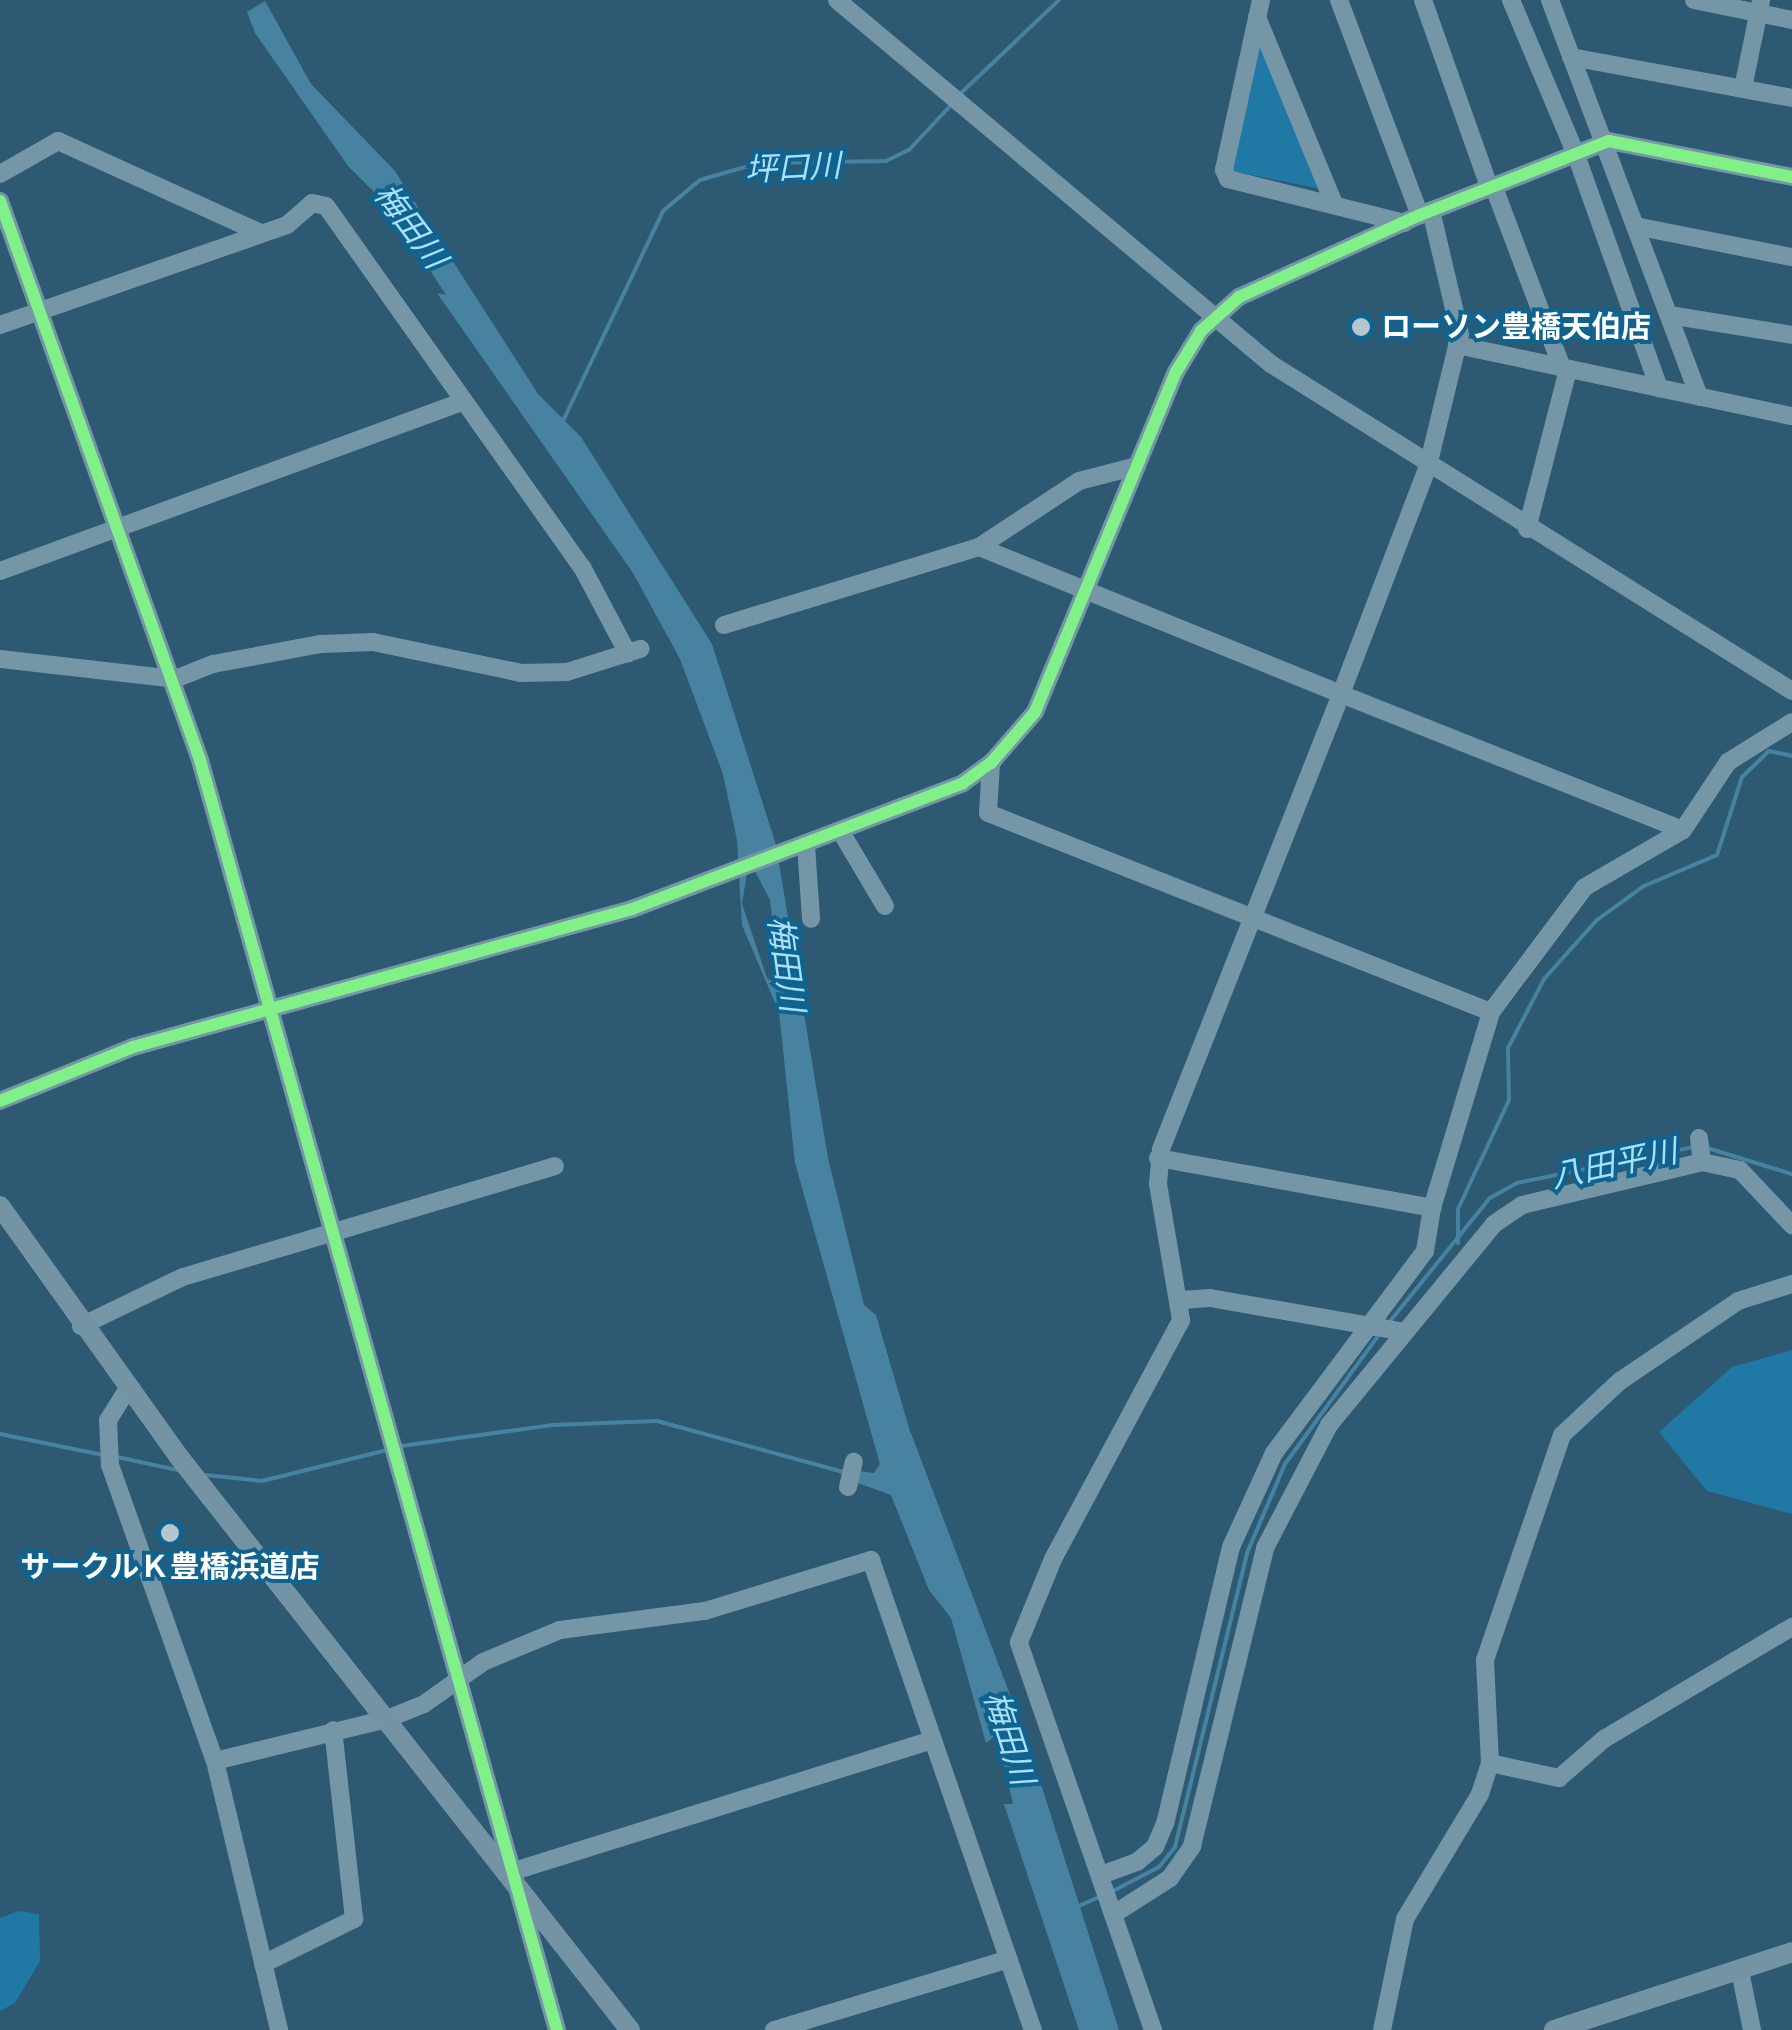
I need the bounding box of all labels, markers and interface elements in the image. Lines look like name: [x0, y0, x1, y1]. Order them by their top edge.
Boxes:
water label: 坪口川: [744, 146, 842, 190]
water label: 梅田川: [366, 176, 454, 276]
place label: ローソン豊橋天伯店: [1381, 309, 1651, 345]
marker: ローソン豊橋天伯店: [1350, 316, 1372, 338]
water label: 梅田川: [760, 914, 812, 1014]
water label: 八田平川: [1547, 1132, 1681, 1196]
marker: サークルＫ豊橋浜道店: [159, 1522, 181, 1544]
place label: サークルＫ豊橋浜道店: [20, 1549, 320, 1585]
water label: 梅田川: [976, 1686, 1042, 1790]

